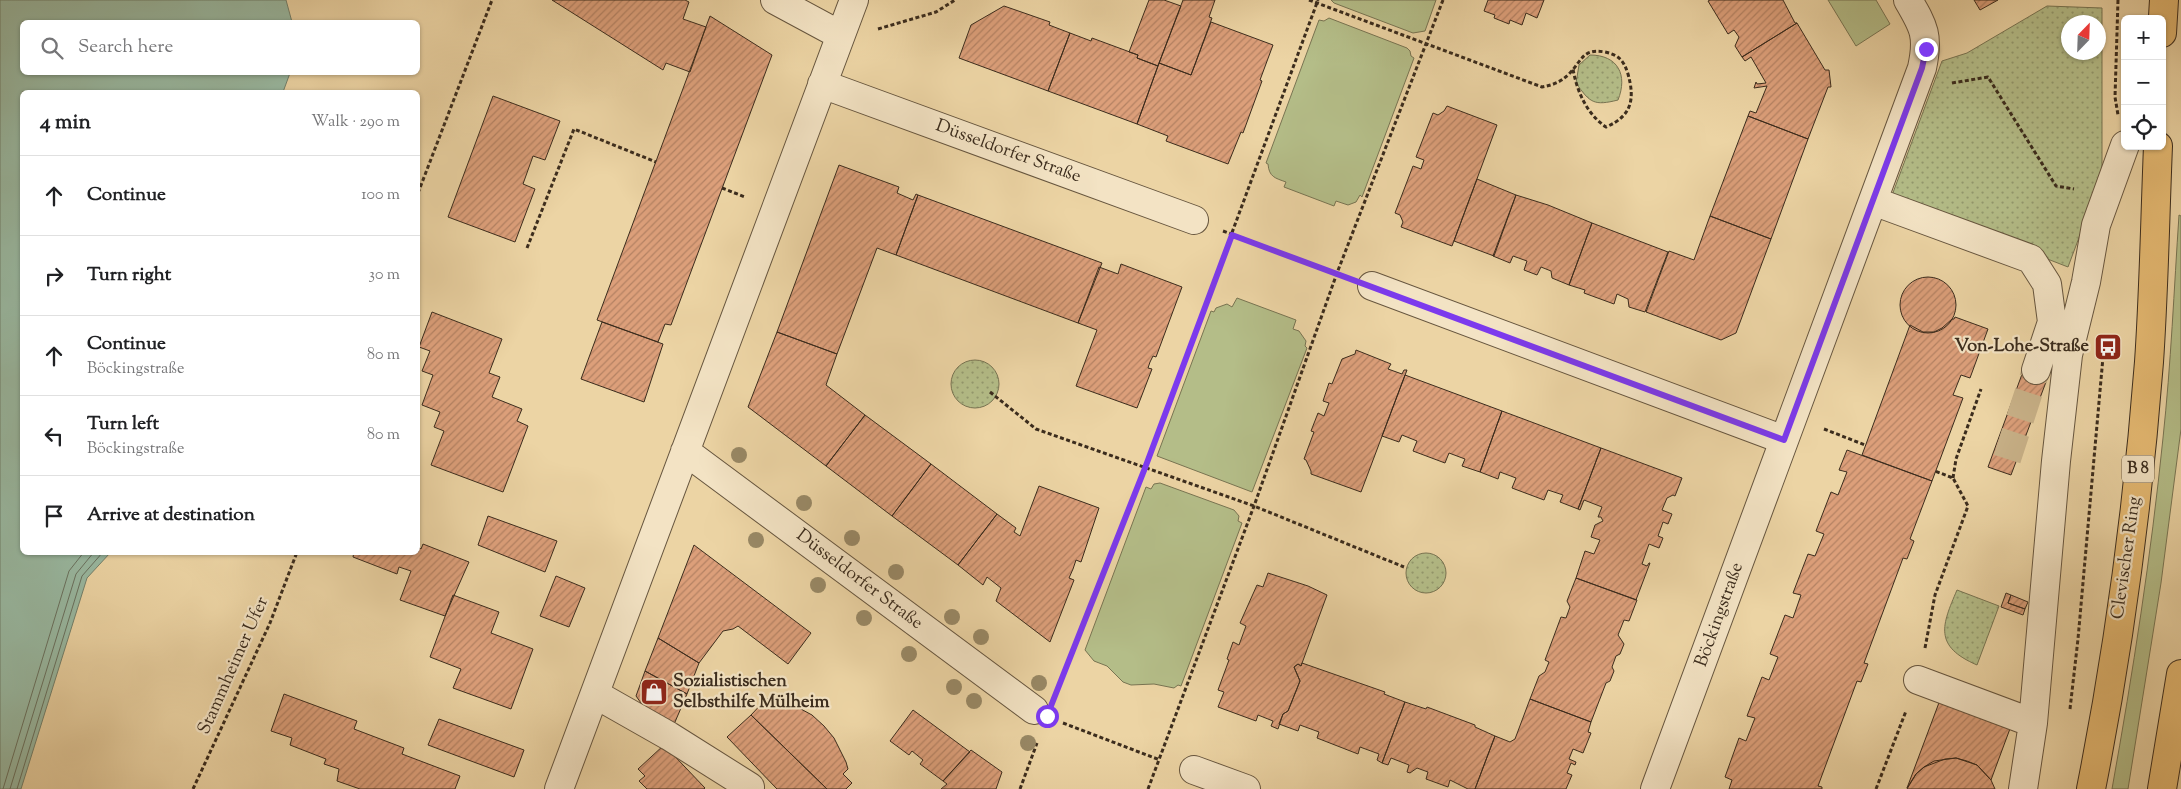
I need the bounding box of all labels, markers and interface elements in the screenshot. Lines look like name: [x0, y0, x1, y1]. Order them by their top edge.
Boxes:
north arrow: [2061, 15, 2106, 60]
map controls: [2121, 15, 2166, 150]
button: +: [2121, 15, 2166, 60]
search box: [20, 20, 420, 75]
icon: search: [38, 34, 66, 62]
text: Search here: [78, 34, 173, 61]
route end: [1915, 38, 1938, 61]
button: −: [2121, 60, 2166, 105]
button: locate: [2121, 105, 2166, 150]
text: 4 min: [40, 108, 91, 138]
text: Walk · 290 m: [311, 111, 400, 134]
street label: Düsseldorfer Straße: [932, 114, 1084, 190]
icon: ahead: [40, 182, 68, 210]
text: Continue: [87, 182, 166, 209]
text: 100 m: [361, 184, 400, 207]
icon: right: [40, 262, 68, 290]
text: Turn right: [87, 262, 171, 289]
text: 30 m: [369, 264, 400, 287]
text: Continue: [87, 331, 166, 358]
bus stop icon: Von-Lohe-Straße: [2093, 332, 2123, 362]
place label: Von-Lohe-Straße: [1955, 334, 2090, 360]
icon: ahead: [40, 342, 68, 370]
text: 80 m: [367, 344, 400, 367]
text: Böckingstraße: [87, 358, 184, 381]
text: Turn left: [87, 411, 159, 438]
icon: left: [40, 422, 68, 450]
text: 80 m: [367, 424, 400, 447]
text: Böckingstraße: [87, 438, 184, 461]
road number: B 8: [2122, 456, 2154, 482]
street label: Clevischer Ring: [2106, 495, 2149, 621]
icon: arrive: [40, 502, 68, 530]
text: Arrive at destination: [87, 502, 255, 529]
street label: Düsseldorfer Straße: [790, 524, 928, 636]
street label: Böckingstraße: [1689, 559, 1751, 671]
street label: Stammheimer Ufer: [192, 593, 276, 739]
place label: Sozialistischen Selbsthilfe Mülheim: [673, 669, 830, 716]
shop icon: Sozialistischen Selbsthilfe Mülheim: [639, 677, 669, 707]
route start: [1036, 705, 1059, 728]

